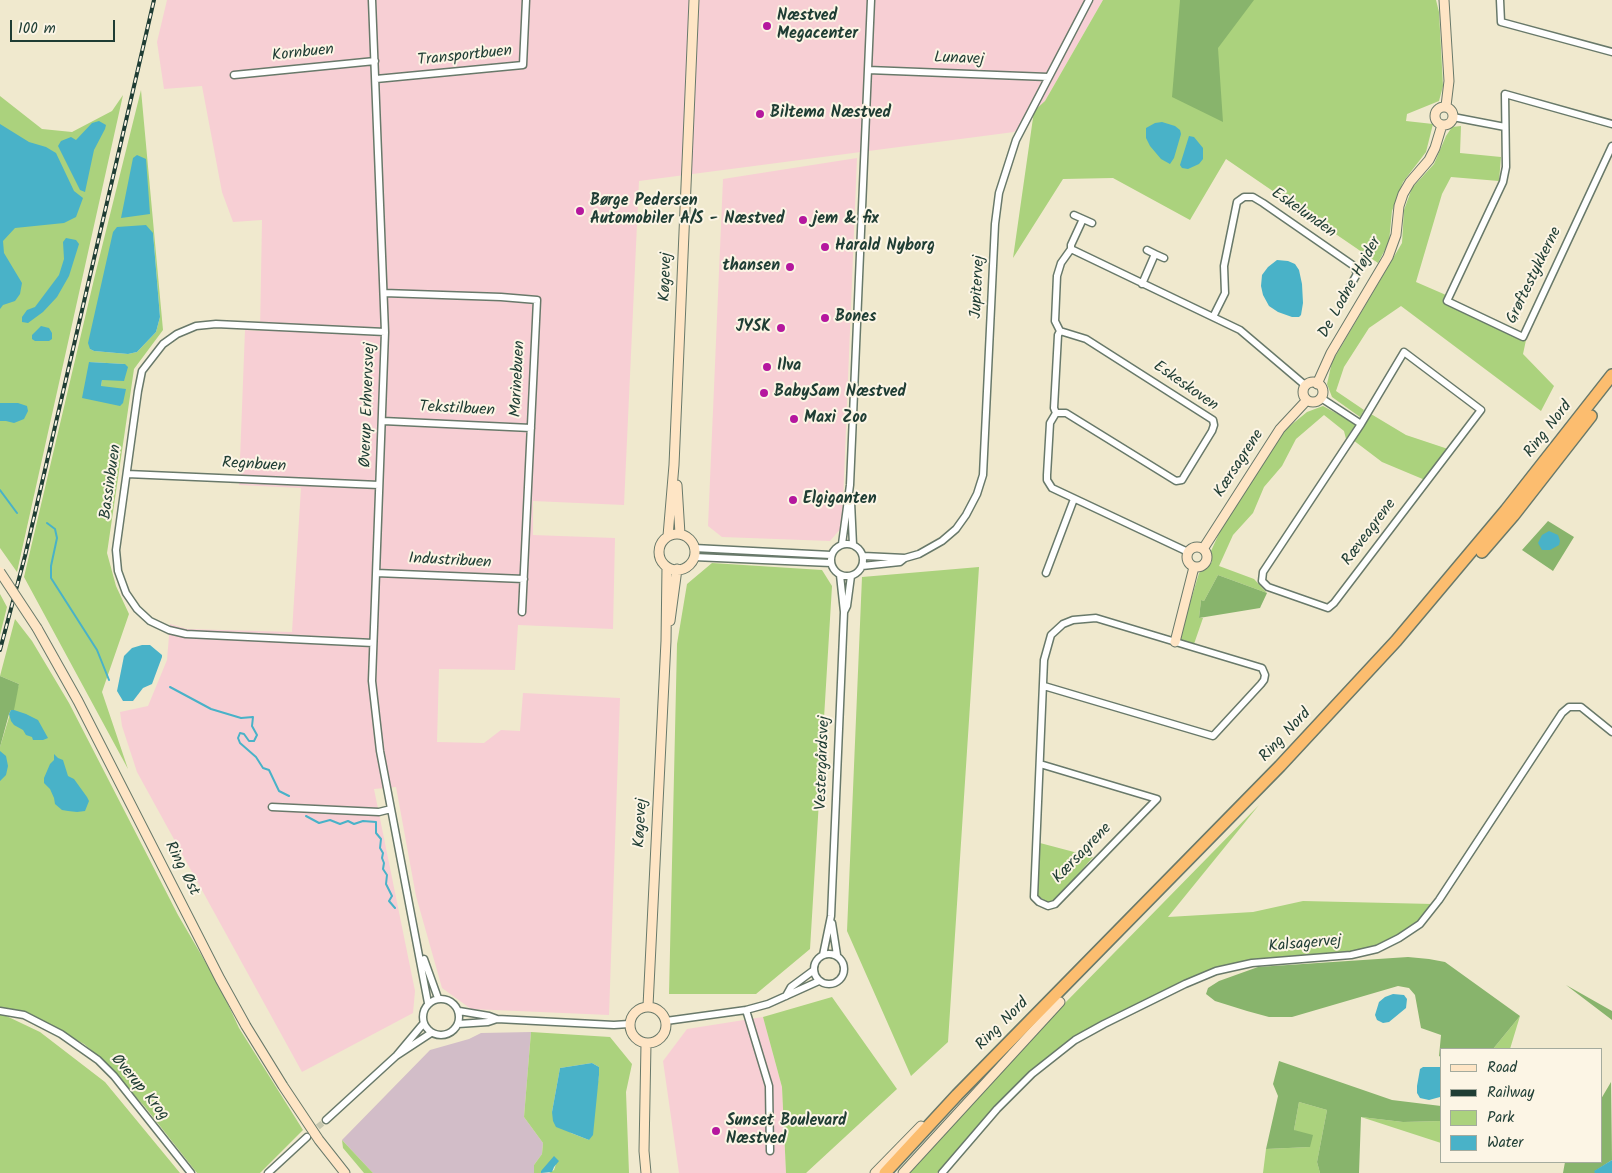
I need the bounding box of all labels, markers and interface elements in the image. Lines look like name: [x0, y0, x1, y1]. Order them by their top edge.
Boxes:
place label: Næstved Megacenter: [777, 7, 858, 45]
scale bar: [12, 10, 118, 42]
text: 100 m: [18, 17, 56, 41]
marker: Næstved Megacenter: [761, 20, 773, 32]
street label: Kornbuen: [271, 41, 335, 67]
street label: Transportbuen: [417, 42, 513, 72]
street label: Lunavej: [933, 50, 985, 70]
place label: Biltema Næstved: [770, 104, 891, 124]
marker: Biltema Næstved: [754, 108, 766, 120]
street label: Eskelunden: [1267, 185, 1339, 243]
place label: Børge Pedersen Automobiler A/S - Næstved: [590, 192, 785, 230]
marker: Børge Pedersen Automobiler A/S - Næstved: [574, 205, 586, 217]
place label: jem & fix: [813, 210, 879, 230]
marker: jem & fix: [797, 214, 809, 226]
street label: Grøftestykkerne: [1503, 224, 1567, 328]
street label: De Lodne Højder: [1315, 234, 1387, 342]
place label: Harald Nyborg: [835, 237, 935, 257]
marker: Harald Nyborg: [819, 241, 831, 253]
street label: Køgevej: [657, 252, 677, 302]
street label: Jupitervej: [968, 255, 990, 319]
place label: thansen: [723, 257, 780, 277]
marker: thansen: [784, 261, 796, 273]
place label: Bones: [835, 308, 876, 328]
marker: Bones: [819, 312, 831, 324]
place label: JYSK: [736, 318, 771, 338]
marker: JYSK: [775, 322, 787, 334]
street label: Marinebuen: [507, 340, 531, 418]
street label: Øverup Erhvervsvej: [357, 342, 381, 468]
place label: Ilva: [777, 357, 801, 377]
street label: Eskeskoven: [1149, 358, 1221, 416]
marker: Ilva: [761, 361, 773, 373]
place label: BabySam Næstved: [774, 383, 906, 403]
marker: BabySam Næstved: [758, 387, 770, 399]
street label: Tekstilbuen: [419, 398, 495, 422]
street label: Ring Nord: [1521, 398, 1577, 462]
place label: Maxi Zoo: [804, 409, 867, 429]
marker: Maxi Zoo: [788, 413, 800, 425]
street label: Kærsagrene: [1211, 427, 1269, 501]
street label: Bassinbuen: [97, 443, 127, 521]
street label: Regnbuen: [221, 455, 287, 477]
place label: Elgiganten: [803, 490, 877, 510]
marker: Elgiganten: [787, 494, 799, 506]
street label: Ræveagrene: [1339, 496, 1401, 570]
street label: Industribuen: [408, 550, 492, 574]
street label: Ring Nord: [1256, 705, 1316, 767]
street label: Vestergårdsvej: [813, 715, 835, 811]
street label: Køgevej: [631, 798, 653, 848]
street label: Kærsagrene: [1049, 820, 1117, 888]
street label: Ring Øst: [159, 839, 203, 899]
street label: Kalsagervej: [1268, 932, 1342, 958]
street label: Ring Nord: [973, 995, 1033, 1055]
legend: [1440, 1048, 1602, 1163]
street label: Øverup Krog: [106, 1051, 172, 1125]
text: Road: [1487, 1056, 1517, 1080]
text: Railway: [1487, 1081, 1534, 1105]
text: Park: [1487, 1106, 1514, 1130]
place label: Sunset Boulevard Næstved: [726, 1112, 847, 1150]
marker: Sunset Boulevard Næstved: [710, 1125, 722, 1137]
text: Water: [1487, 1131, 1523, 1155]

